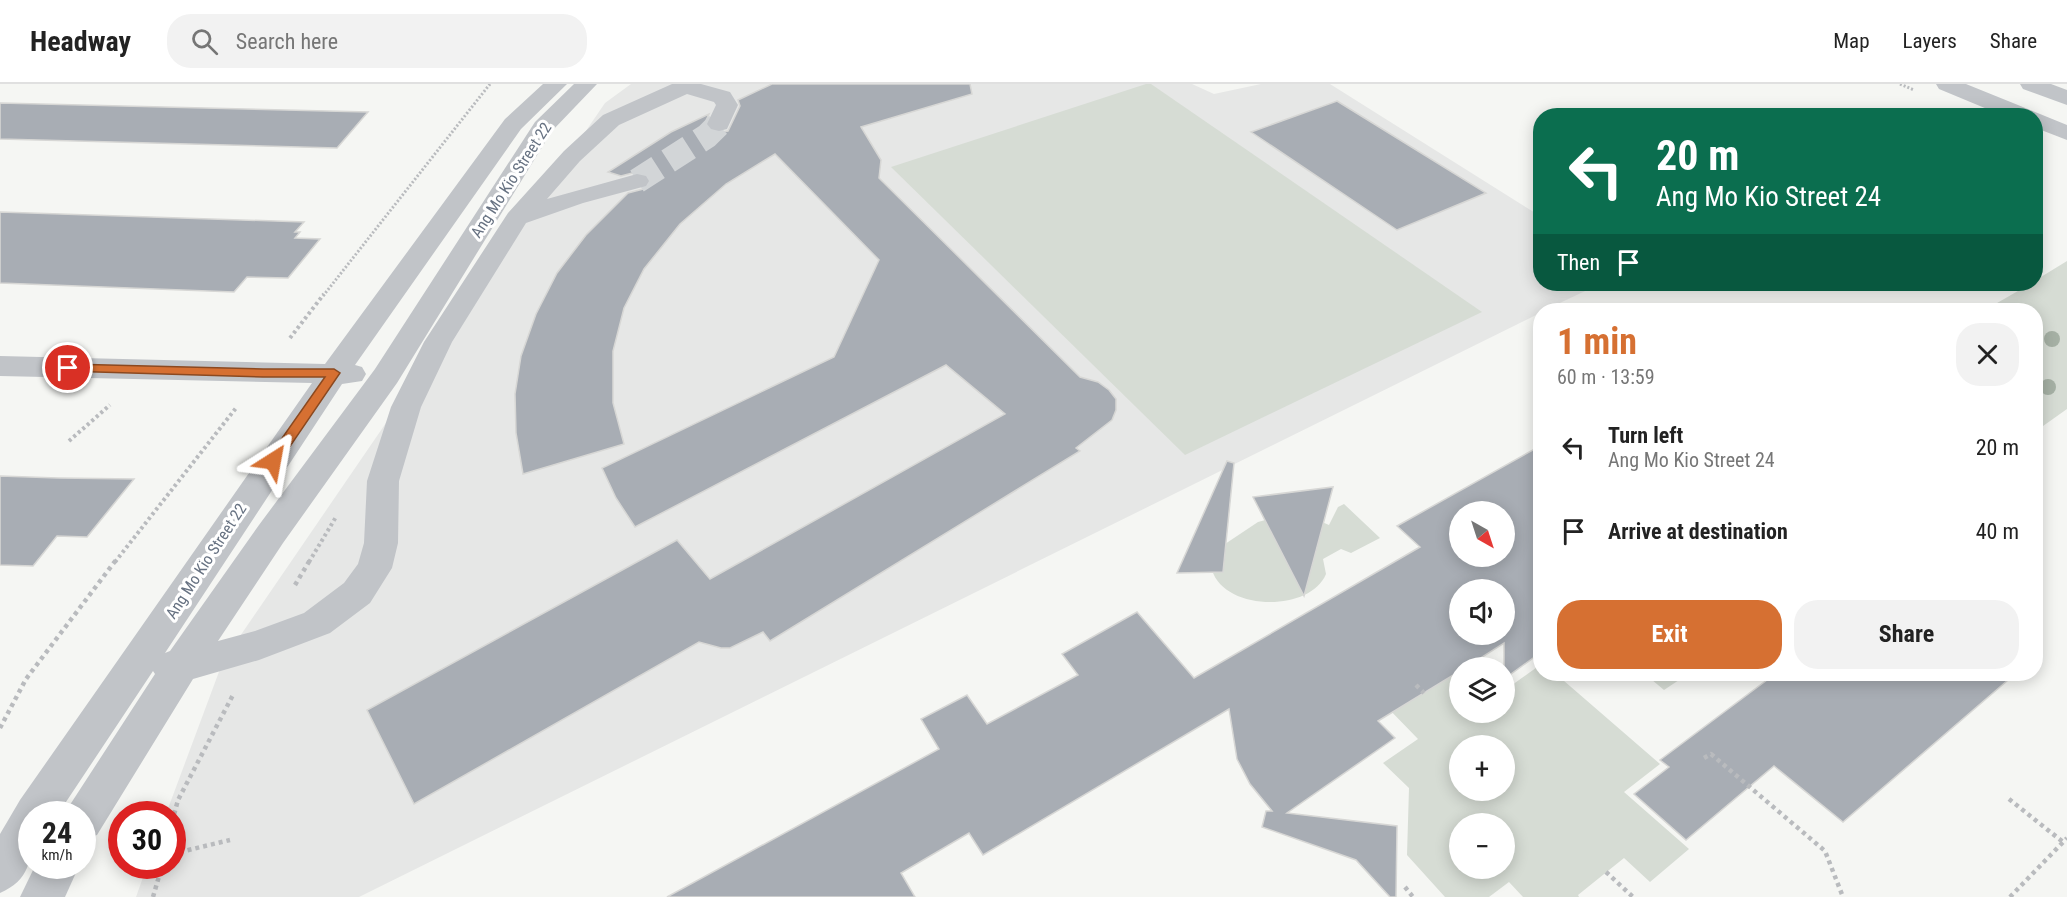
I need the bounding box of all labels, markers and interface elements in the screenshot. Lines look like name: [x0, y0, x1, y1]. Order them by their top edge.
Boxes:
search box: [167, 14, 587, 68]
text: Headway: [30, 25, 131, 58]
icon: search: [188, 25, 221, 58]
text: Search here: [236, 29, 338, 54]
text: Map: [1833, 29, 1870, 53]
text: Layers: [1903, 29, 1957, 53]
text: Share: [1990, 29, 2037, 53]
street label: Ang Mo Kio Street 22: [467, 119, 555, 241]
text: 20 m: [1656, 131, 1739, 180]
icon: left: [1557, 132, 1635, 210]
text: Ang Mo Kio Street 24: [1656, 181, 1881, 213]
icon: arrive: [1612, 246, 1645, 279]
text: Then: [1557, 250, 1600, 275]
text: 1 min: [1557, 321, 1637, 363]
button: close: [1956, 323, 2019, 386]
pin: [42, 342, 93, 393]
icon: arrive: [51, 351, 84, 384]
text: 60 m · 13:59: [1557, 365, 1655, 389]
text: Turn left: [1608, 423, 1683, 448]
position arrow: [241, 429, 305, 493]
icon: left: [1557, 431, 1590, 464]
text: 20 m: [1976, 435, 2019, 460]
text: Ang Mo Kio Street 24: [1608, 448, 1775, 472]
street label: Ang Mo Kio Street 22: [162, 500, 250, 622]
north arrow: [1449, 501, 1515, 567]
map controls: [1449, 501, 1515, 879]
icon: arrive: [1557, 515, 1590, 548]
text: Arrive at destination: [1608, 519, 1788, 544]
text: 40 m: [1976, 519, 2019, 544]
button: sound: [1449, 579, 1515, 645]
button: Exit: [1557, 600, 1782, 669]
button: Share: [1794, 600, 2019, 669]
button: layers: [1449, 657, 1515, 723]
button: +: [1449, 735, 1515, 801]
speed limit sign: 30: [108, 801, 186, 879]
button: −: [1449, 813, 1515, 879]
text: 24: [42, 815, 72, 850]
text: km/h: [42, 846, 72, 864]

